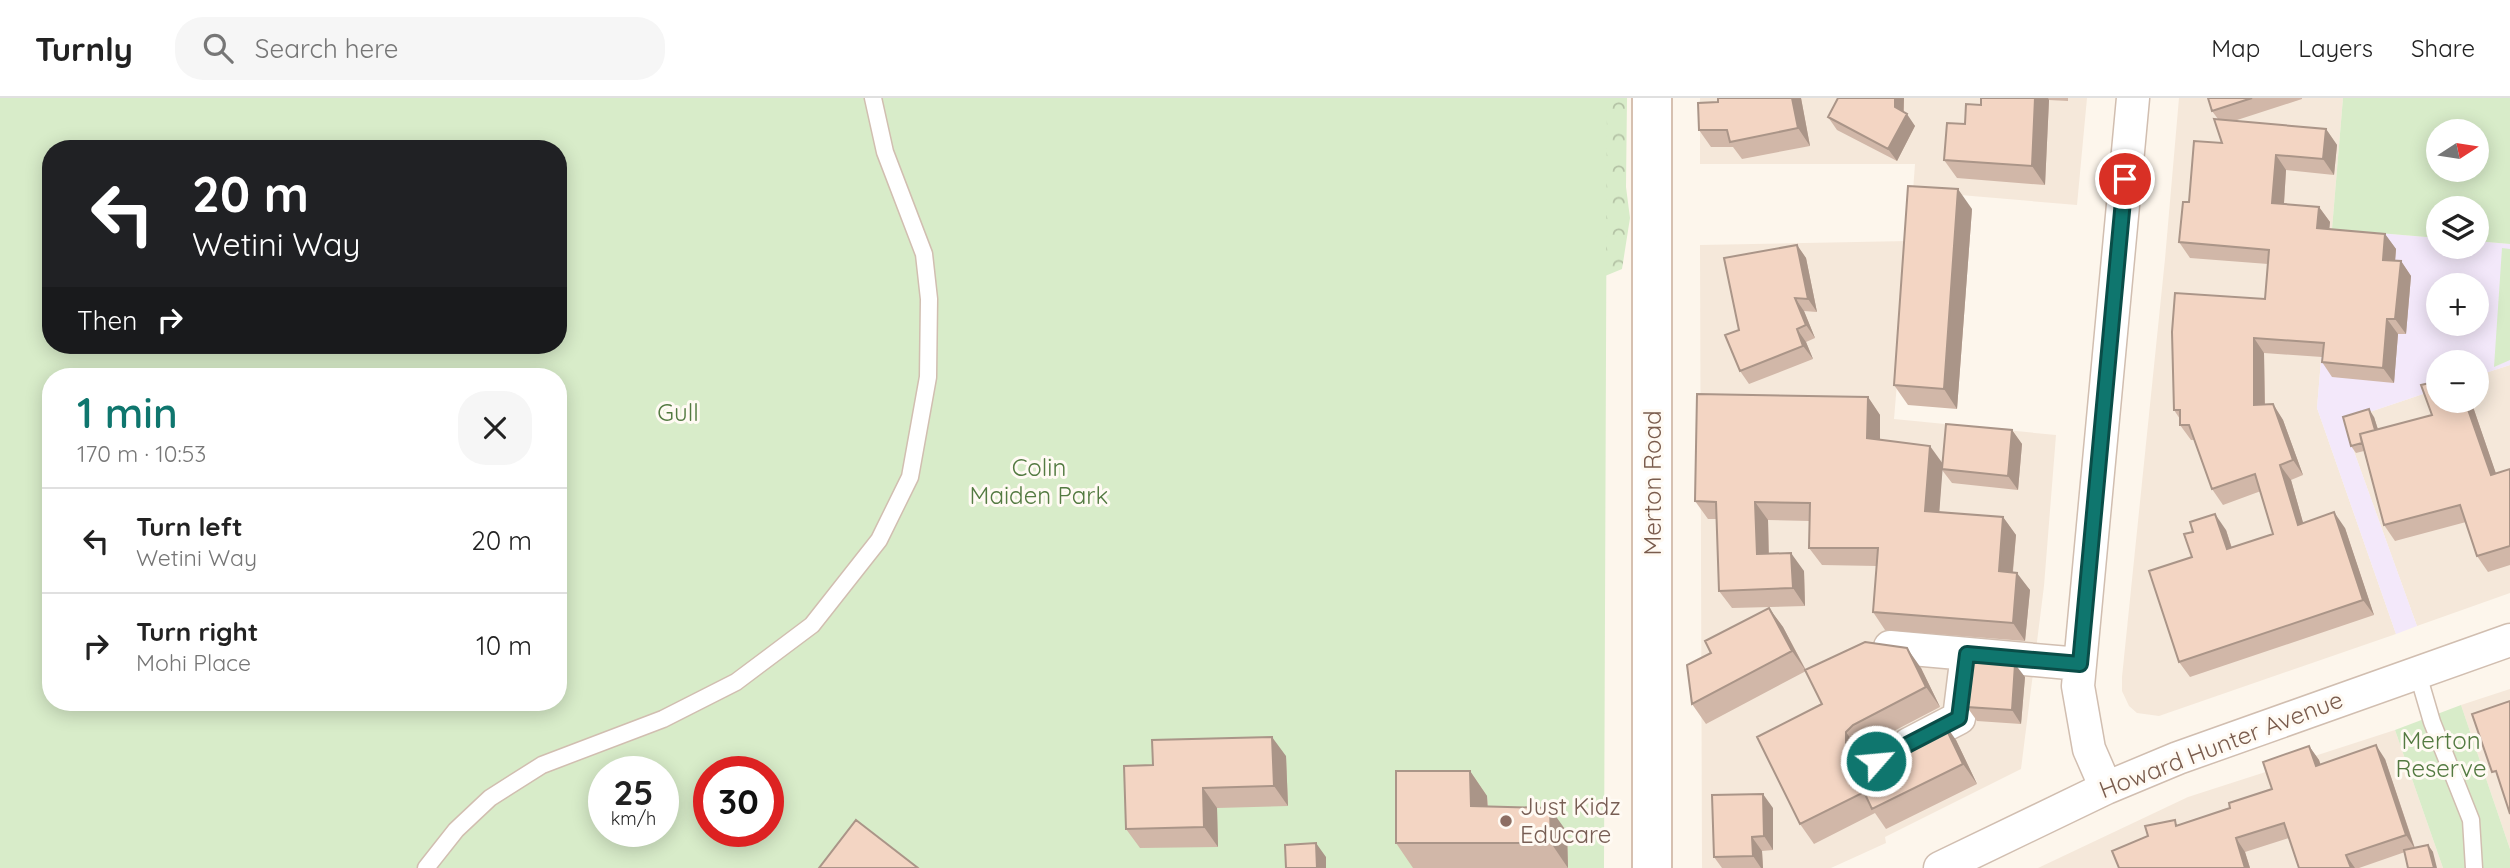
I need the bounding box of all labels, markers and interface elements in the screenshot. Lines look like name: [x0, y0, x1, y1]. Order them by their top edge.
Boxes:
search box: [175, 17, 665, 80]
text: Turnly: [35, 28, 133, 69]
icon: search: [199, 29, 237, 67]
text: Search here: [255, 32, 398, 65]
text: Map: [2211, 33, 2260, 63]
text: Layers: [2298, 33, 2373, 63]
text: Share: [2411, 33, 2475, 63]
north arrow: [2426, 119, 2488, 182]
map controls: [2426, 119, 2489, 413]
pin: [2095, 149, 2155, 209]
icon: arrive: [2106, 160, 2144, 198]
text: 20 m: [192, 163, 309, 224]
icon: left: [77, 168, 168, 259]
button: layers: [2426, 196, 2489, 259]
text: Wetini Way: [192, 224, 360, 264]
button: +: [2426, 273, 2489, 336]
icon: right: [151, 301, 189, 339]
text: Then: [77, 304, 137, 337]
button: −: [2426, 350, 2489, 413]
text: 1 min: [77, 386, 178, 439]
button: close: [458, 391, 532, 465]
park label: Gull: [657, 397, 699, 427]
street label: Merton Road: [1637, 410, 1667, 556]
text: 170 m · 10:53: [77, 439, 206, 468]
park label: Colin Maiden Park: [970, 452, 1108, 510]
text: Turn left: [136, 510, 243, 543]
icon: left: [77, 522, 115, 560]
text: 20 m: [471, 524, 532, 557]
text: Wetini Way: [136, 543, 257, 572]
text: Turn right: [136, 615, 258, 648]
icon: right: [77, 627, 115, 665]
text: 10 m: [476, 629, 532, 662]
text: Mohi Place: [136, 648, 251, 677]
street label: Howard Hunter Avenue: [2095, 684, 2347, 804]
position arrow: [1839, 724, 1913, 798]
park label: Merton Reserve: [2396, 725, 2486, 783]
speed limit sign: 30: [693, 756, 784, 847]
text: 25: [613, 770, 654, 814]
place label: Just Kidz Educare: [1520, 791, 1621, 849]
text: km/h: [611, 807, 656, 830]
marker: Just Kidz Educare: [1498, 813, 1514, 829]

